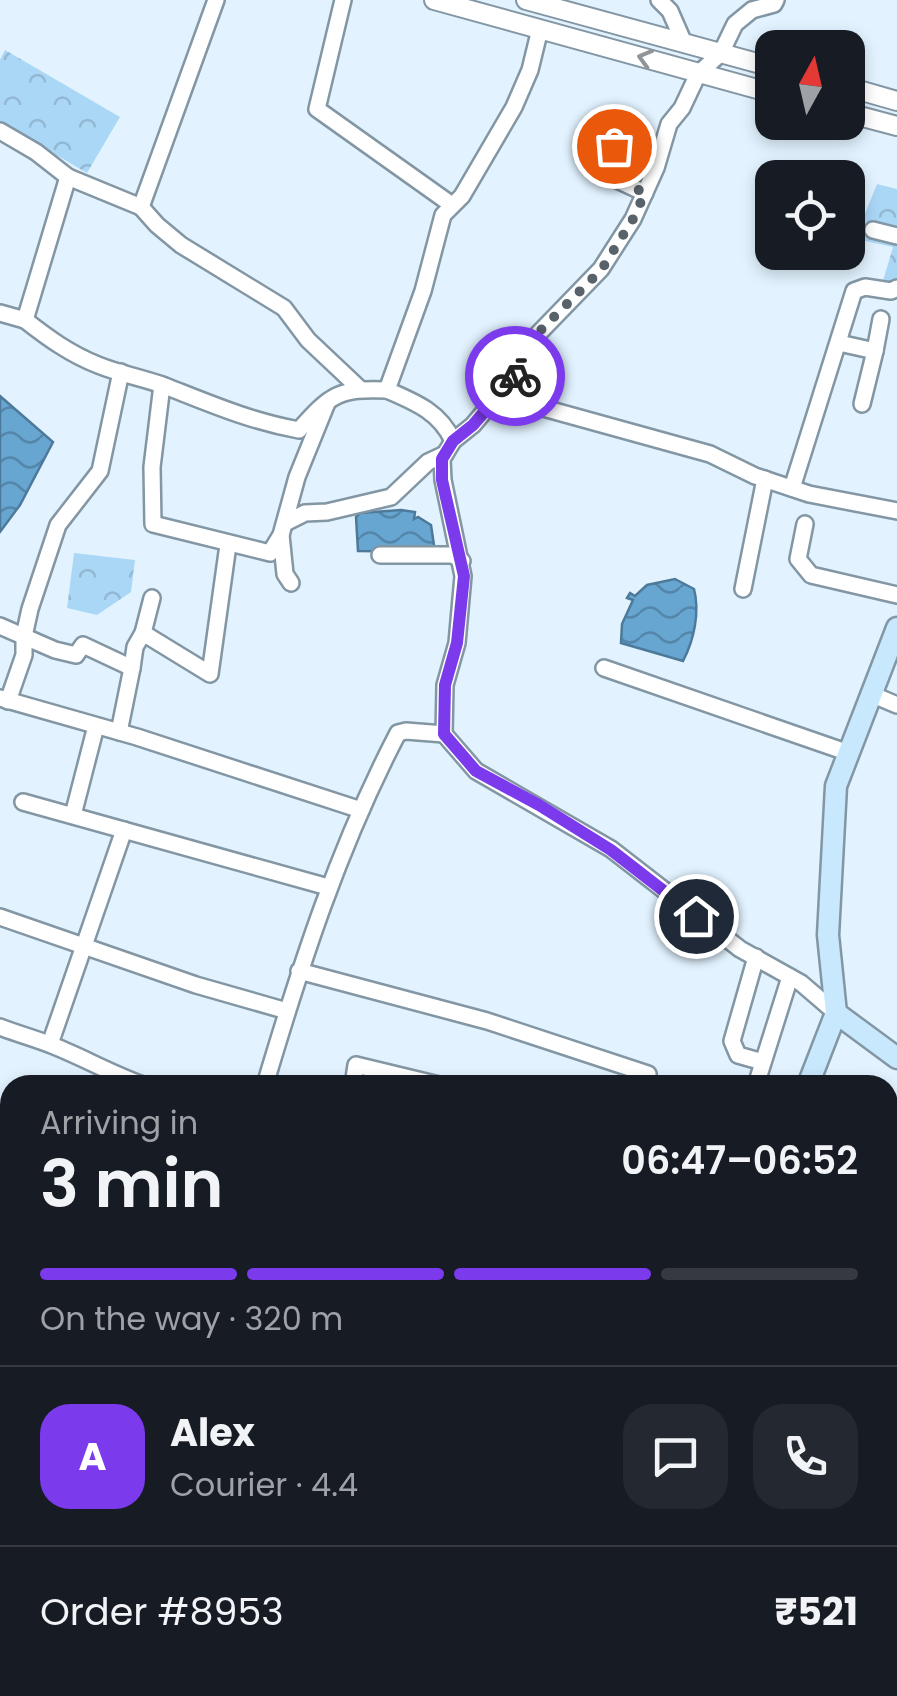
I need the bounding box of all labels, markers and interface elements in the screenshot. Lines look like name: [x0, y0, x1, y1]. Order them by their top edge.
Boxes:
north arrow: [755, 30, 865, 140]
map controls: [755, 30, 865, 270]
one-way arrow: [636, 49, 654, 70]
pin: [572, 104, 657, 189]
icon: bag: [587, 119, 642, 174]
button: locate: [755, 160, 865, 270]
courier: [465, 326, 565, 426]
icon: bike: [488, 349, 543, 404]
pin: [654, 874, 739, 959]
icon: home: [669, 889, 724, 944]
text: Arriving in: [40, 1100, 198, 1145]
text: 06:47–06:52: [621, 1134, 858, 1187]
text: 3 min: [40, 1139, 224, 1230]
text: On the way · 320 m: [40, 1296, 343, 1341]
button: chat: [623, 1404, 728, 1509]
button: phone: [753, 1404, 858, 1509]
text: Alex: [170, 1406, 255, 1459]
text: A: [78, 1430, 107, 1483]
text: Courier · 4.4: [170, 1462, 358, 1507]
text: Order #8953: [40, 1585, 284, 1638]
text: ₹521: [775, 1585, 858, 1638]

